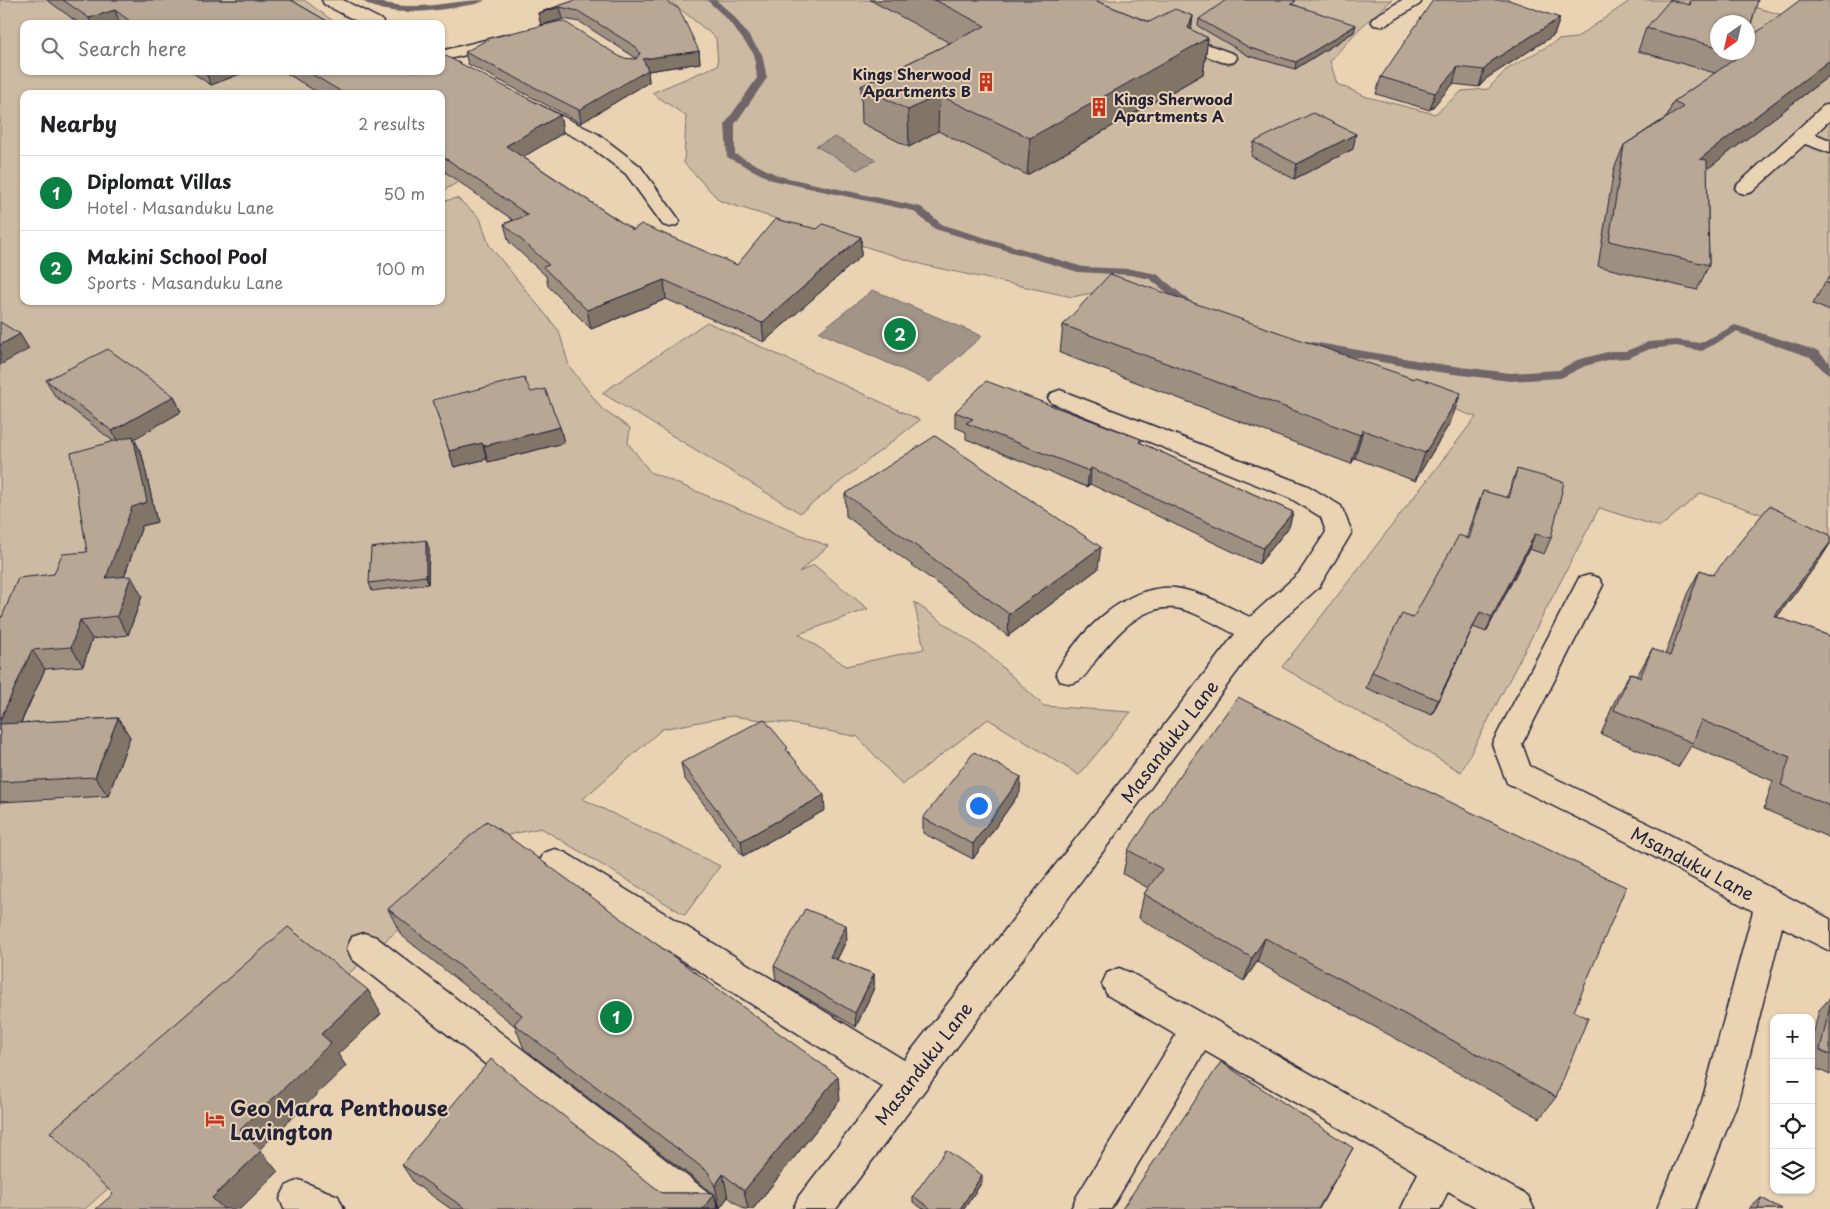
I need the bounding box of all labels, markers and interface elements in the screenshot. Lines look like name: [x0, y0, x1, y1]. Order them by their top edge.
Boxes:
north arrow: [1710, 15, 1755, 60]
search box: [20, 20, 445, 75]
icon: search: [38, 34, 66, 62]
text: Search here: [78, 34, 187, 62]
place label: Kings Sherwood Apartments B: [853, 62, 971, 102]
building icon: Kings Sherwood Apartments B: [975, 71, 997, 93]
place label: Kings Sherwood Apartments A: [1114, 87, 1232, 127]
building icon: Kings Sherwood Apartments A: [1088, 96, 1110, 118]
text: Nearby: [40, 107, 117, 139]
text: 2 results: [358, 111, 425, 135]
text: Diplomat Villas: [87, 167, 231, 195]
text: 1: [52, 181, 60, 205]
text: 50 m: [384, 181, 425, 205]
text: Hotel · Masanduku Lane: [87, 195, 274, 219]
text: Makini School Pool: [87, 242, 267, 270]
text: 2: [50, 256, 62, 280]
text: 100 m: [376, 256, 425, 280]
text: Sports · Masanduku Lane: [87, 270, 283, 294]
pin: 2: [884, 315, 916, 353]
street label: Masanduku Lane: [1114, 674, 1224, 808]
your location: [966, 793, 992, 819]
street label: Msanduku Lane: [1626, 819, 1760, 907]
street label: Masanduku Lane: [868, 996, 978, 1130]
pin: 1: [600, 998, 632, 1036]
map controls: [1770, 1014, 1815, 1194]
button: +: [1770, 1014, 1815, 1059]
button: −: [1770, 1059, 1815, 1104]
place label: Geo Mara Penthouse Lavington: [230, 1091, 448, 1147]
button: locate: [1770, 1104, 1815, 1149]
hotel icon: Geo Mara Penthouse Lavington: [204, 1108, 226, 1130]
button: layers: [1770, 1149, 1815, 1194]

